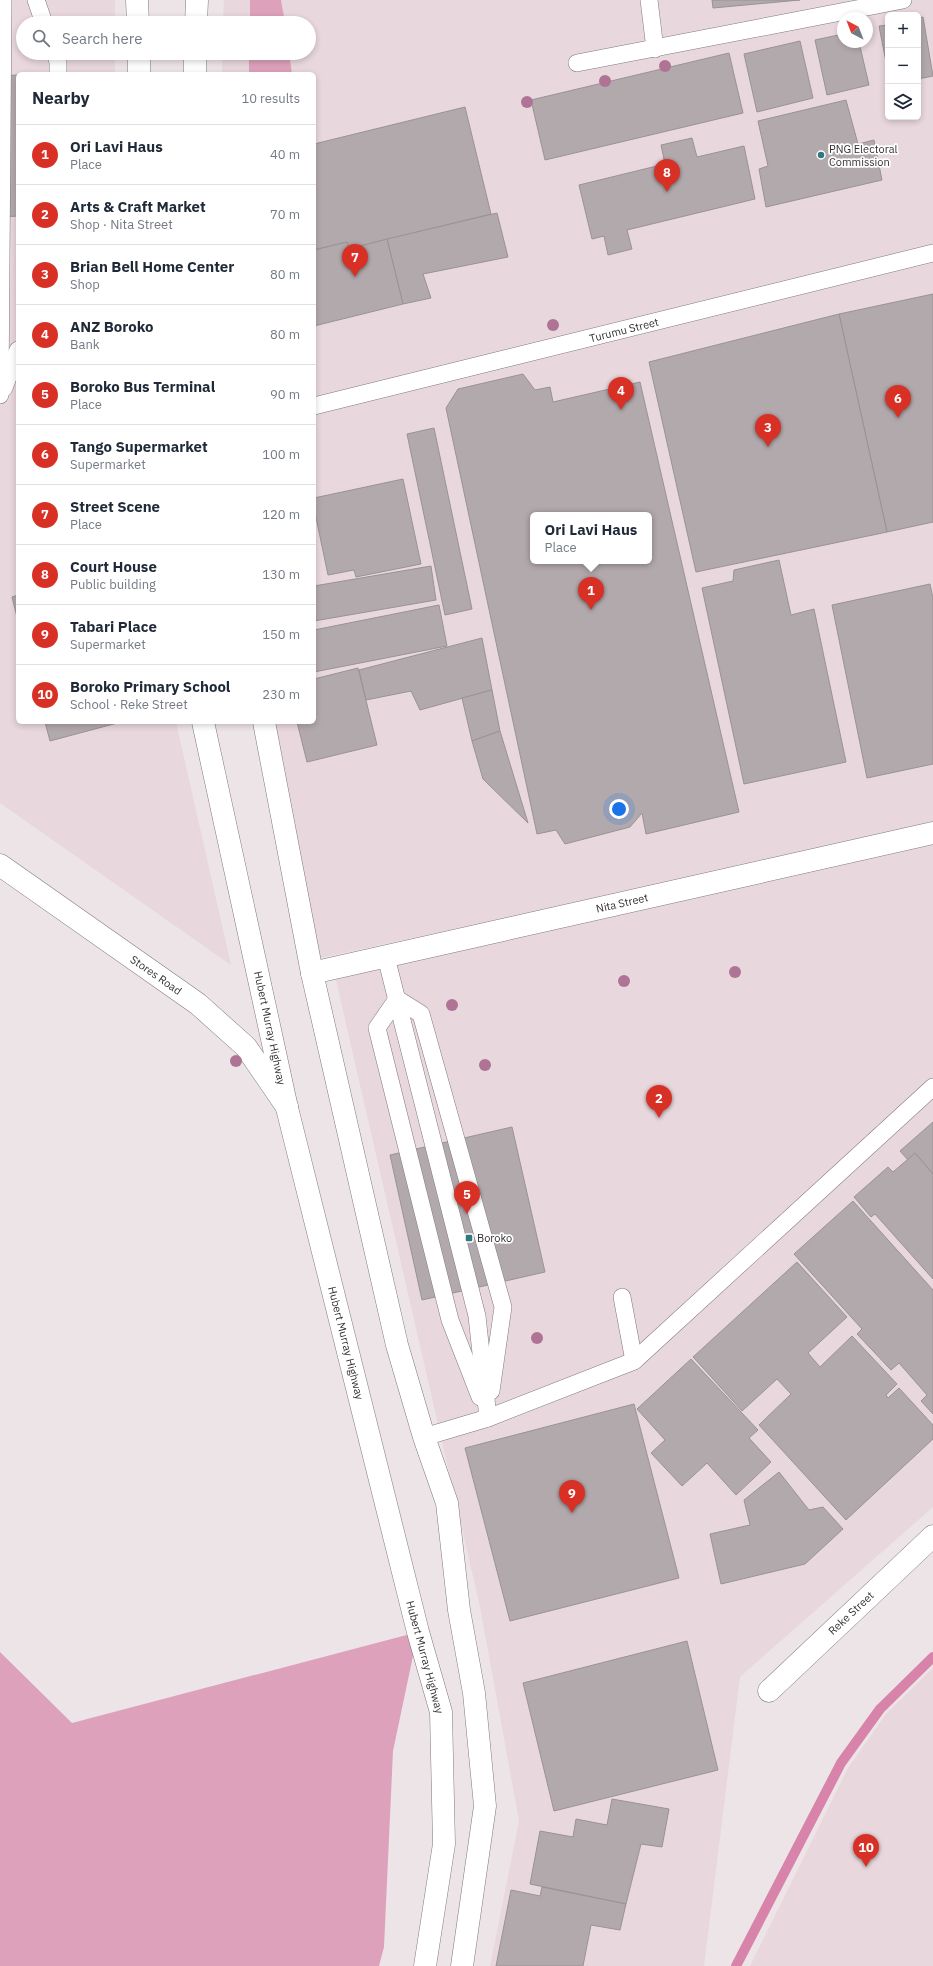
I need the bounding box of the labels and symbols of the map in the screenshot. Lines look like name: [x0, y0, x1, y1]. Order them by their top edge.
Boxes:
north arrow: [837, 12, 873, 48]
place label: PNG Electoral Commission: [829, 142, 898, 169]
marker: PNG Electoral Commission: [816, 150, 826, 160]
pin: 8: [654, 159, 680, 192]
pin: 7: [342, 244, 368, 277]
street label: Turumu Street: [588, 315, 660, 345]
pin: 4: [608, 377, 634, 410]
pin: 6: [885, 385, 911, 418]
pin: 3: [755, 414, 781, 447]
pin: 1: [578, 577, 604, 610]
your location: [609, 799, 629, 819]
street label: Nita Street: [595, 890, 650, 916]
street label: Stores Road: [128, 952, 184, 998]
street label: Hubert Murray Highway: [251, 970, 289, 1087]
pin: 2: [646, 1085, 672, 1118]
pin: 5: [454, 1181, 480, 1214]
place label: Boroko: [477, 1231, 512, 1245]
marker: Boroko: [464, 1233, 474, 1243]
street label: Hubert Murray Highway: [325, 1285, 367, 1402]
pin: 9: [559, 1480, 585, 1513]
street label: Reke Street: [825, 1588, 877, 1638]
street label: Hubert Murray Highway: [403, 1599, 447, 1715]
pin: 10: [853, 1834, 879, 1867]

